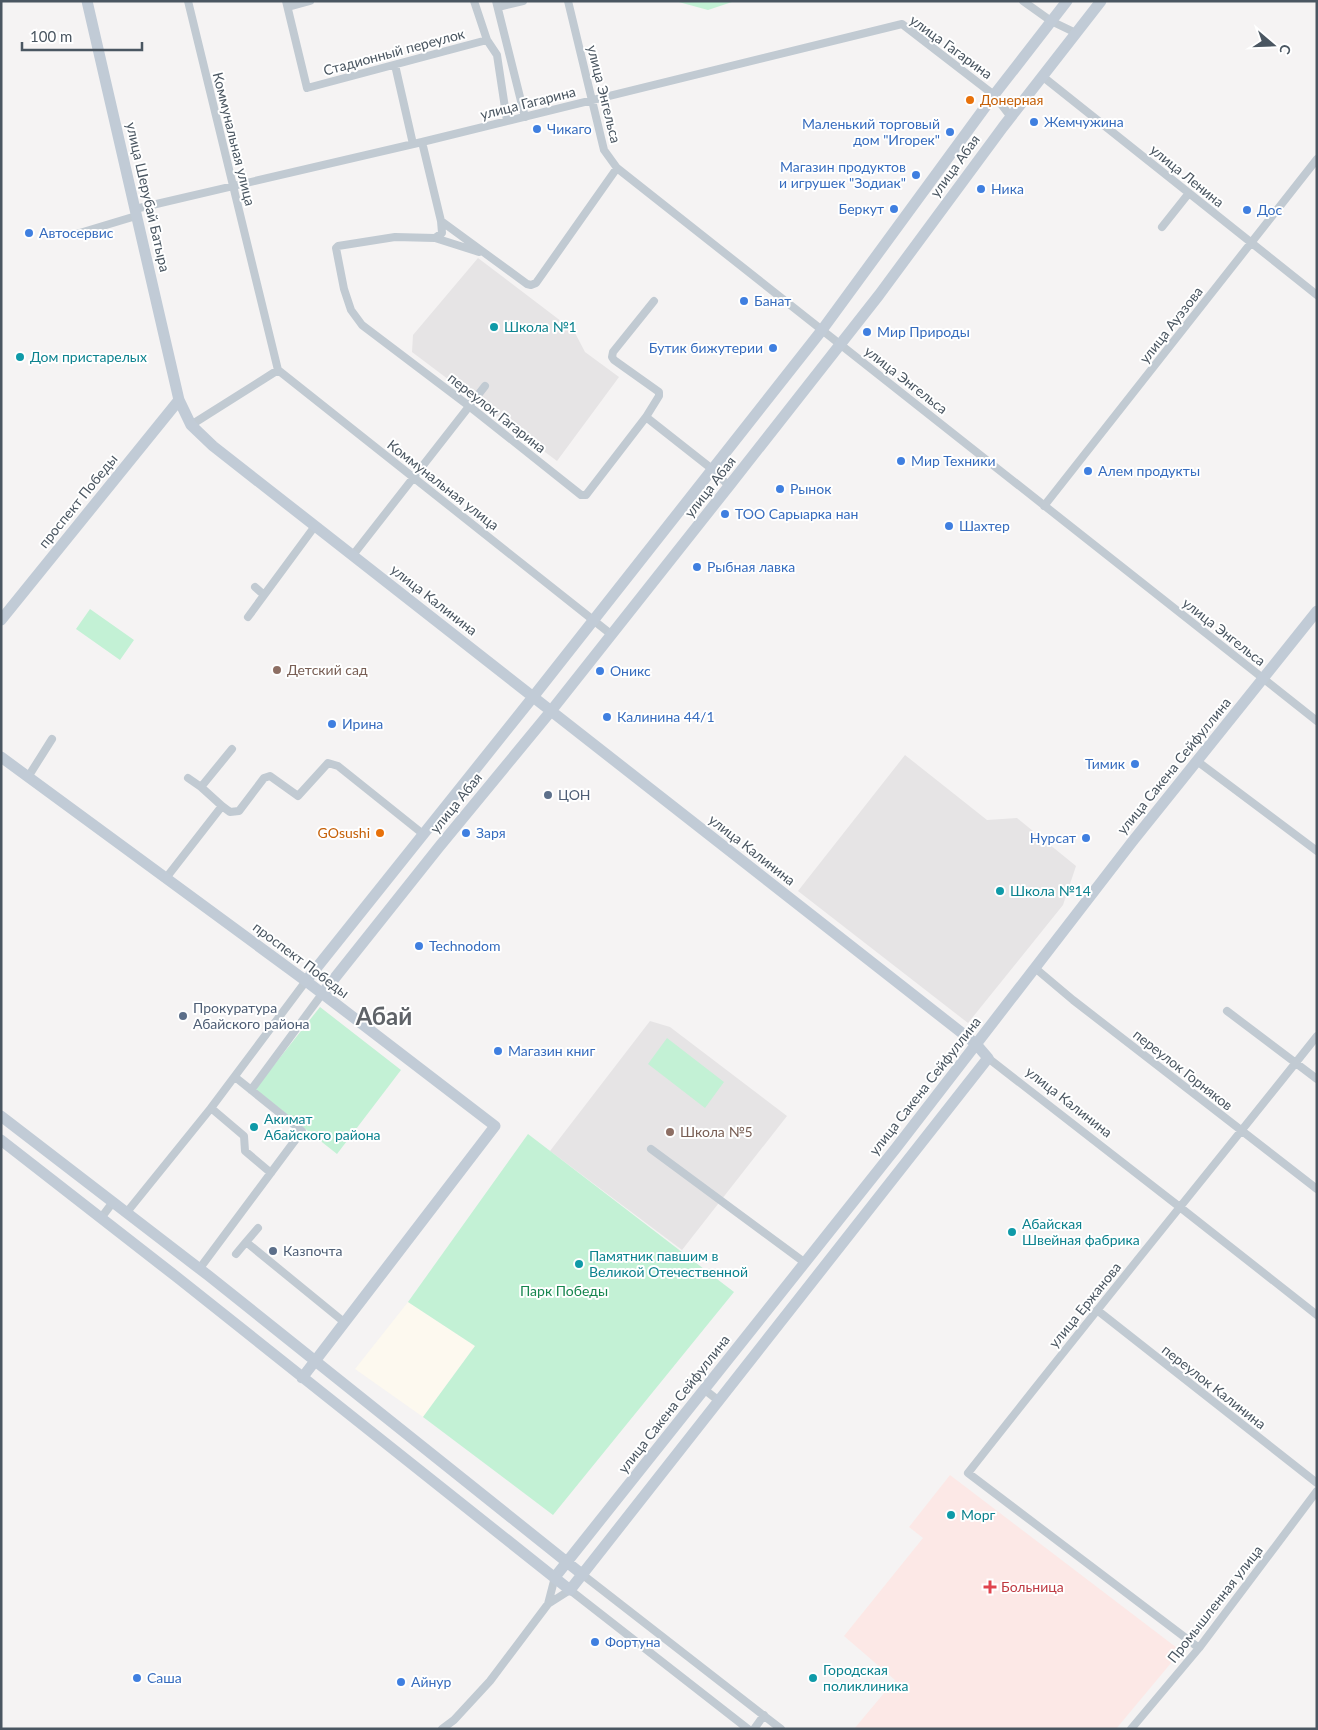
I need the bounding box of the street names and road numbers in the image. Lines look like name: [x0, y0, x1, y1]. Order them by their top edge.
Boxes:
street label: улица Гагарина: [907, 11, 996, 82]
street label: Стадионный переулок: [321, 24, 467, 79]
street label: улица Энгельса: [584, 43, 625, 145]
street label: Коммунальная улица: [210, 70, 259, 207]
street label: улица Гагарина: [478, 82, 577, 123]
street label: улица Шерубай Батыра: [123, 120, 174, 273]
street label: улица Абая: [926, 131, 983, 200]
street label: улица Ленина: [1147, 141, 1228, 211]
street label: улица Ауэзова: [1135, 283, 1206, 366]
street label: улица Энгельса: [862, 342, 951, 417]
street label: переулок Гагарина: [445, 369, 550, 456]
street label: Коммунальная улица: [384, 436, 503, 534]
street label: проспект Победы: [35, 450, 121, 551]
street label: улица Абая: [680, 453, 739, 521]
street label: улица Калинина: [388, 561, 481, 639]
street label: улица Энгельса: [1180, 594, 1269, 669]
street label: улица Сакена Сейфуллина: [1113, 694, 1234, 838]
street label: улица Абая: [426, 769, 485, 836]
street label: улица Калинина: [706, 811, 799, 889]
street label: проспект Победы: [250, 918, 353, 1001]
street label: улица Сакена Сейфуллина: [865, 1013, 984, 1158]
street label: переулок Горняков: [1130, 1026, 1236, 1114]
street label: улица Калинина: [1023, 1063, 1116, 1141]
street label: улица Ержанова: [1045, 1258, 1124, 1351]
street label: улица Сакена Сейфуллина: [614, 1331, 733, 1476]
street label: переулок Калинина: [1159, 1341, 1270, 1432]
street label: Промышленная улица: [1163, 1541, 1266, 1666]

